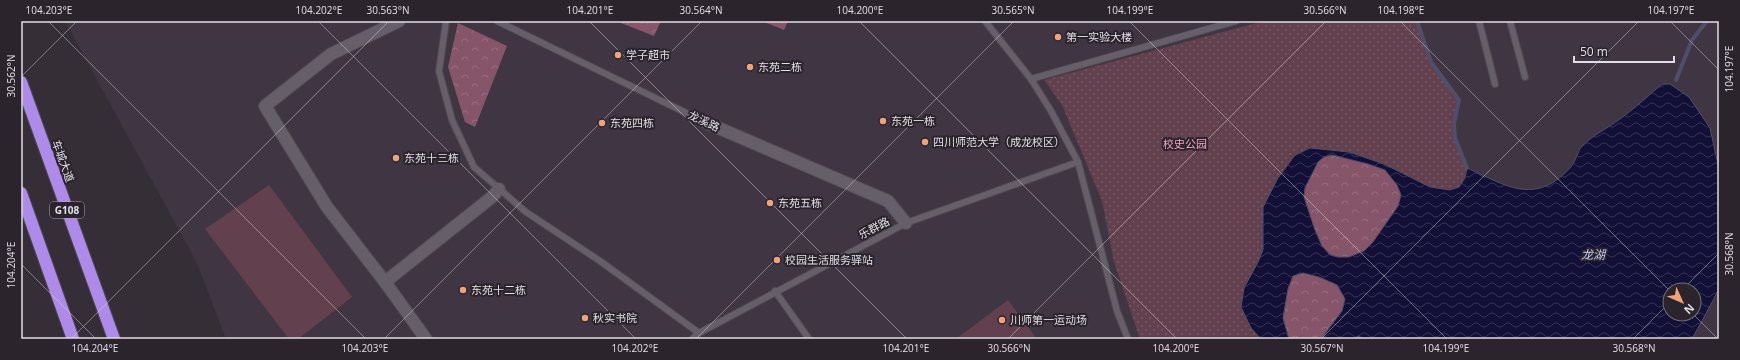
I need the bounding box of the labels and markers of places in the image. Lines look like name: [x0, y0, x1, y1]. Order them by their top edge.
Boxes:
place label: 第一实验大楼: [1066, 29, 1132, 44]
marker: 第一实验大楼: [1053, 32, 1063, 42]
place label: 学子超市: [626, 47, 670, 62]
marker: 学子超市: [613, 50, 623, 60]
place label: 东苑二栋: [758, 59, 802, 74]
marker: 东苑二栋: [745, 62, 755, 72]
place label: 东苑一栋: [891, 113, 935, 128]
place label: 东苑四栋: [610, 115, 654, 130]
marker: 东苑一栋: [878, 116, 888, 126]
marker: 东苑四栋: [597, 118, 607, 128]
place label: 四川师范大学（成龙校区）: [933, 134, 1065, 149]
marker: 四川师范大学（成龙校区）: [920, 137, 930, 147]
place label: 东苑十三栋: [404, 150, 459, 165]
marker: 东苑十三栋: [391, 153, 401, 163]
place label: 东苑五栋: [778, 195, 822, 210]
marker: 东苑五栋: [765, 198, 775, 208]
place label: 校园生活服务驿站: [785, 252, 873, 267]
marker: 校园生活服务驿站: [772, 255, 782, 265]
place label: 东苑十二栋: [471, 282, 526, 297]
marker: 东苑十二栋: [458, 285, 468, 295]
place label: 秋实书院: [593, 310, 637, 325]
place label: 川师第一运动场: [1010, 312, 1087, 327]
marker: 秋实书院: [580, 313, 590, 323]
marker: 川师第一运动场: [997, 315, 1007, 325]

